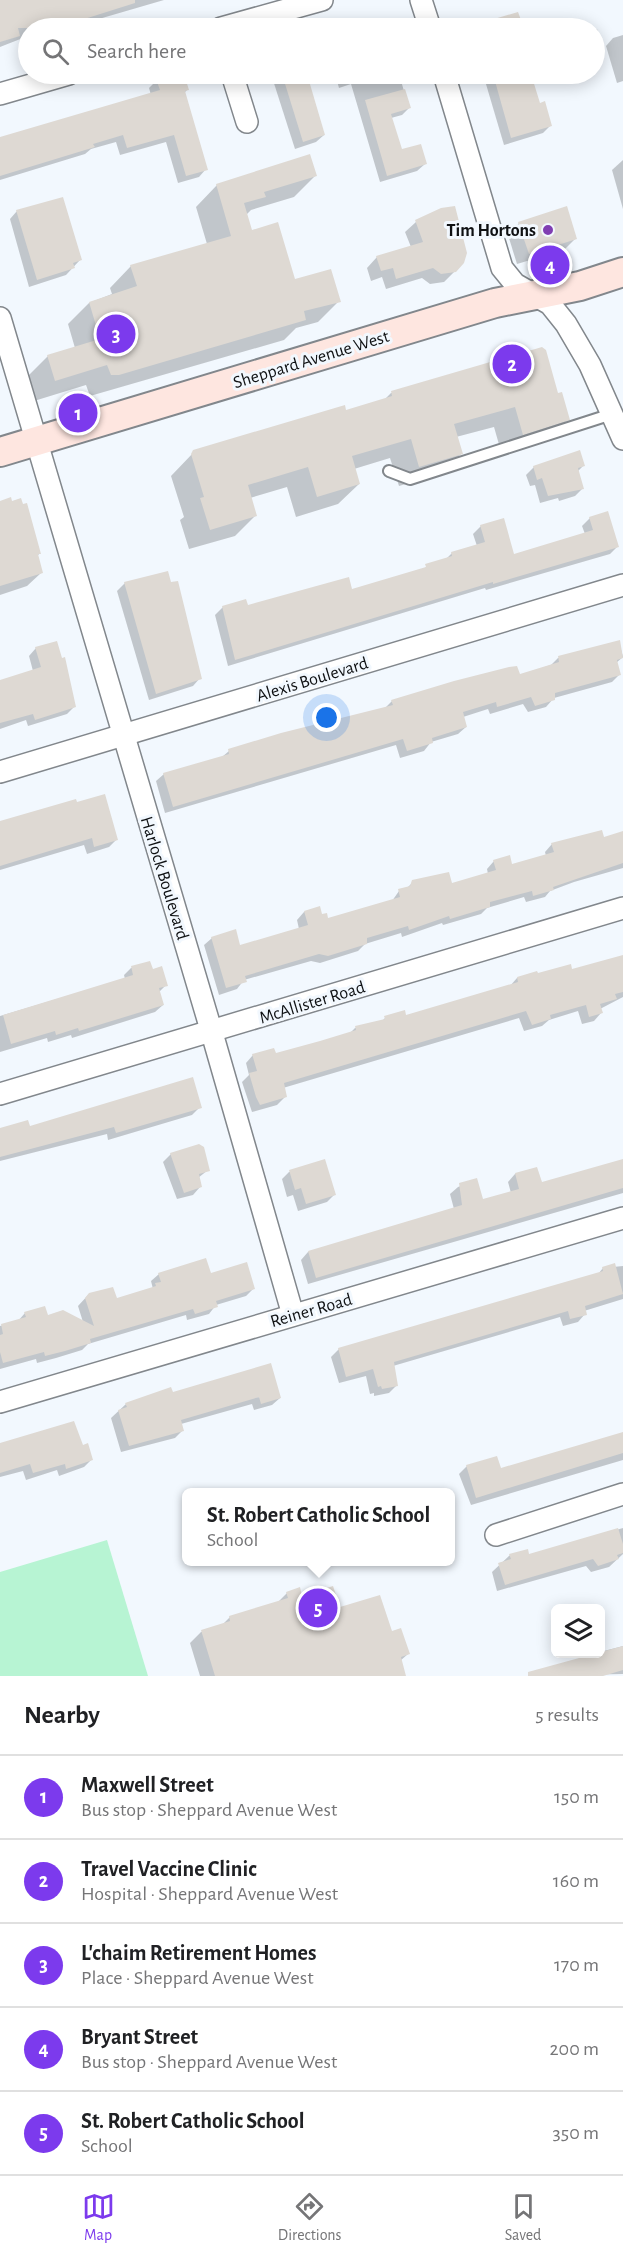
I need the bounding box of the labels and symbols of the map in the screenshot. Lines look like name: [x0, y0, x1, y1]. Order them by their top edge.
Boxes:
place label: Tim Hortons: [447, 222, 536, 240]
marker: Tim Hortons: [541, 223, 555, 237]
pin: 4: [530, 242, 570, 288]
pin: 3: [96, 312, 136, 356]
street label: Sheppard Avenue West: [231, 328, 392, 392]
pin: 2: [492, 342, 532, 386]
pin: 1: [58, 390, 98, 436]
street label: Alexis Boulevard: [254, 654, 370, 705]
your location: [312, 703, 341, 732]
street label: Harlock Boulevard: [137, 814, 191, 942]
street label: McAllister Road: [257, 978, 367, 1028]
street label: Reiner Road: [268, 1291, 354, 1331]
pin: 5: [298, 1586, 338, 1630]

